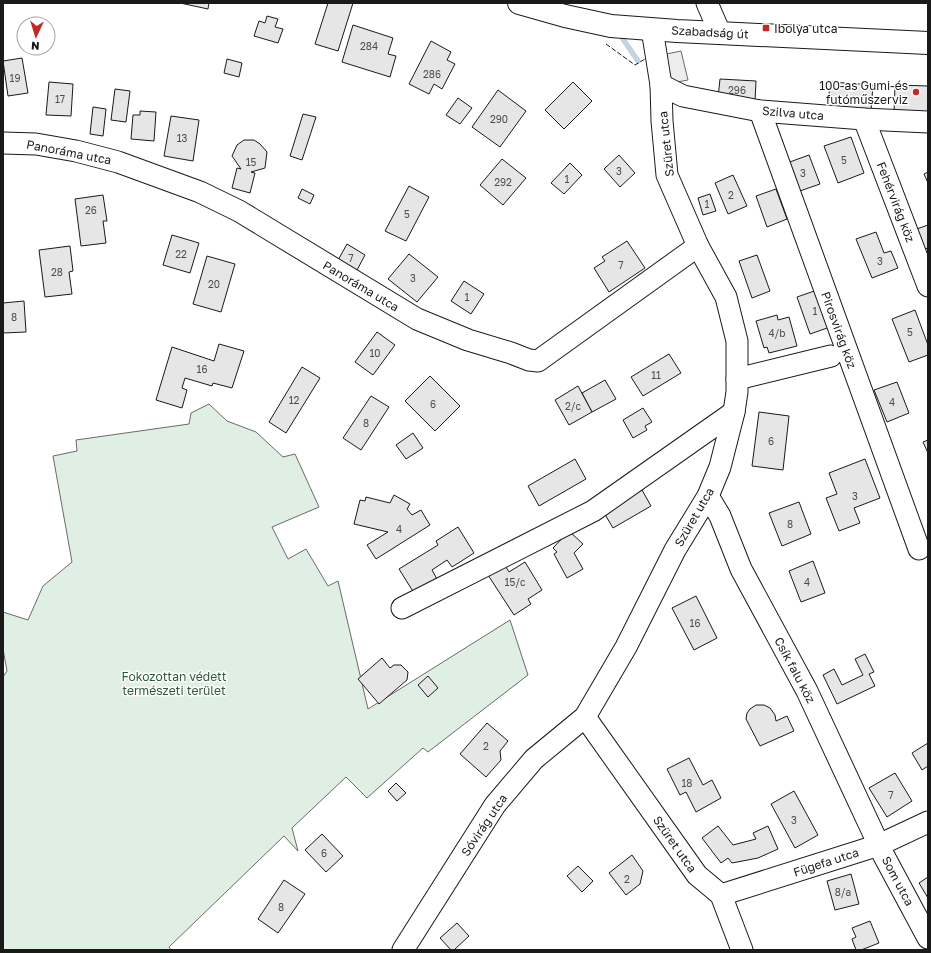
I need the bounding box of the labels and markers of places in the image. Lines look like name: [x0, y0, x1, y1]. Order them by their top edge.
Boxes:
place label: Ibolya utca: [774, 21, 837, 36]
marker: Ibolya utca: [761, 23, 771, 33]
place label: 100-as Gumi-és futóműszerviz: [819, 78, 908, 107]
marker: 100-as Gumi-és futóműszerviz: [911, 87, 921, 97]

